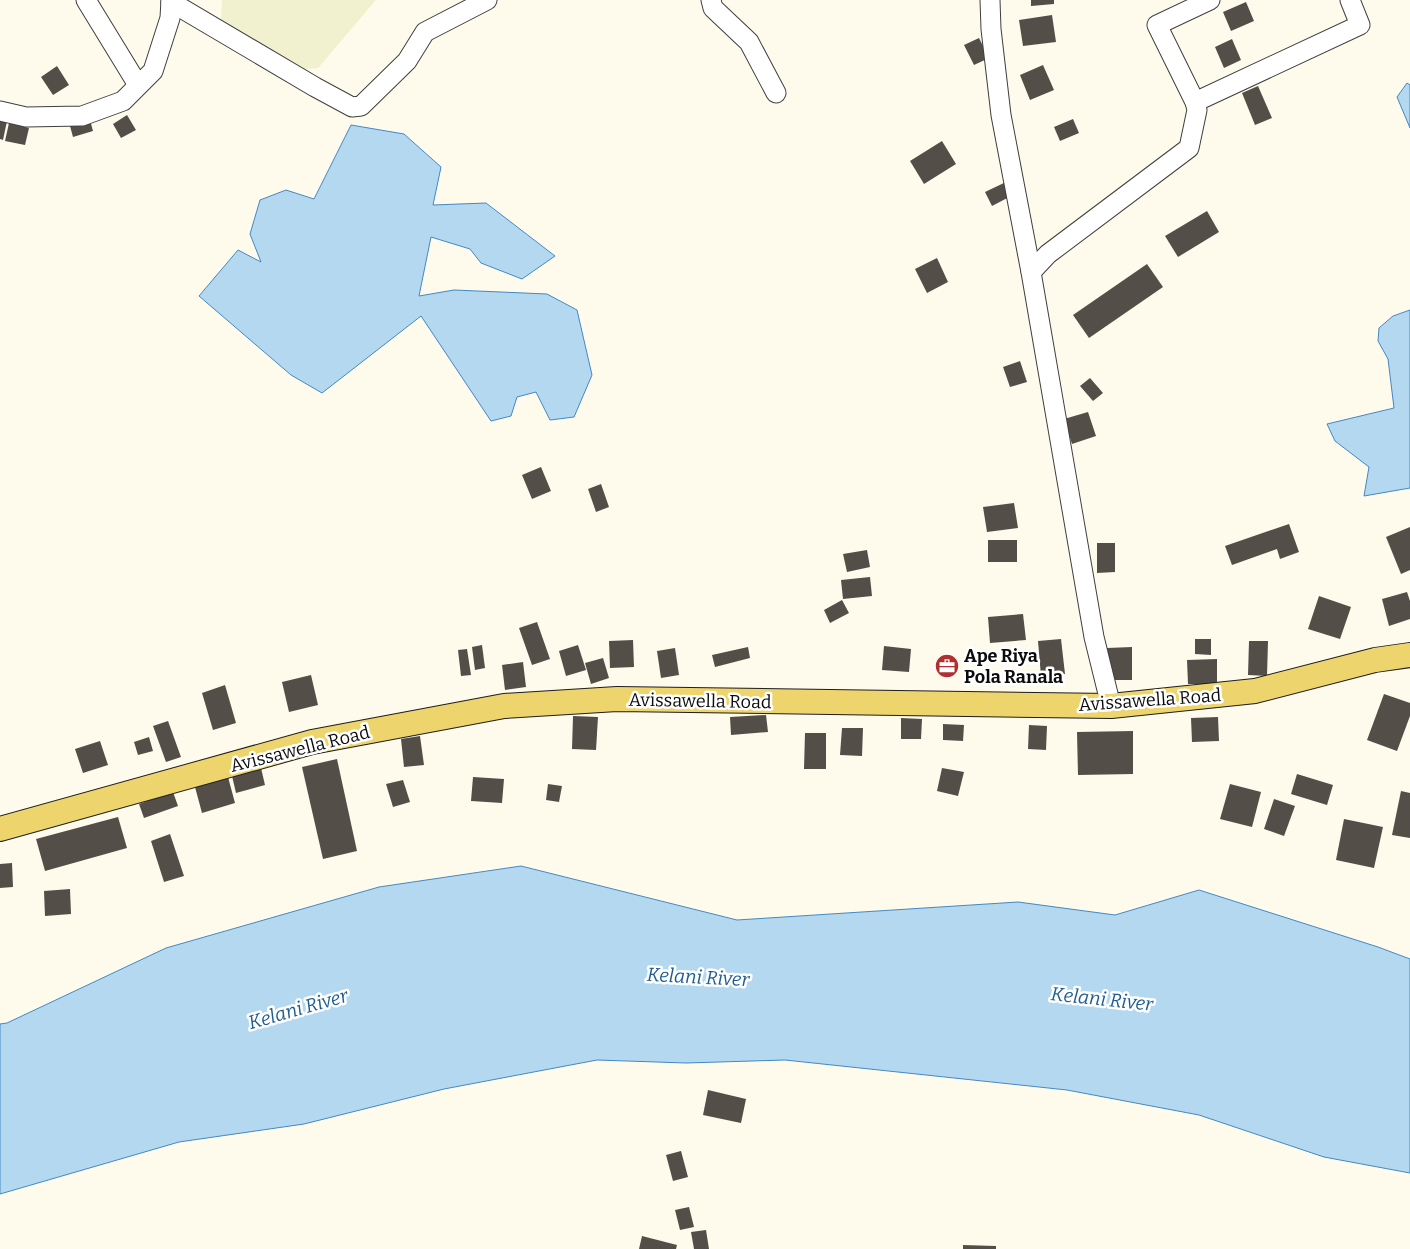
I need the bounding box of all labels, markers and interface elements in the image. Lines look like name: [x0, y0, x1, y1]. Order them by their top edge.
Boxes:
place label: Ape Riya Pola Ranala: [964, 645, 1063, 688]
office icon: Ape Riya Pola Ranala: [934, 653, 960, 679]
street label: Avissawella Road: [1078, 684, 1222, 716]
street label: Avissawella Road: [628, 689, 772, 713]
street label: Avissawella Road: [228, 721, 372, 777]
water label: Kelani River: [646, 963, 751, 991]
water label: Kelani River: [1050, 982, 1155, 1016]
water label: Kelani River: [246, 983, 352, 1034]

